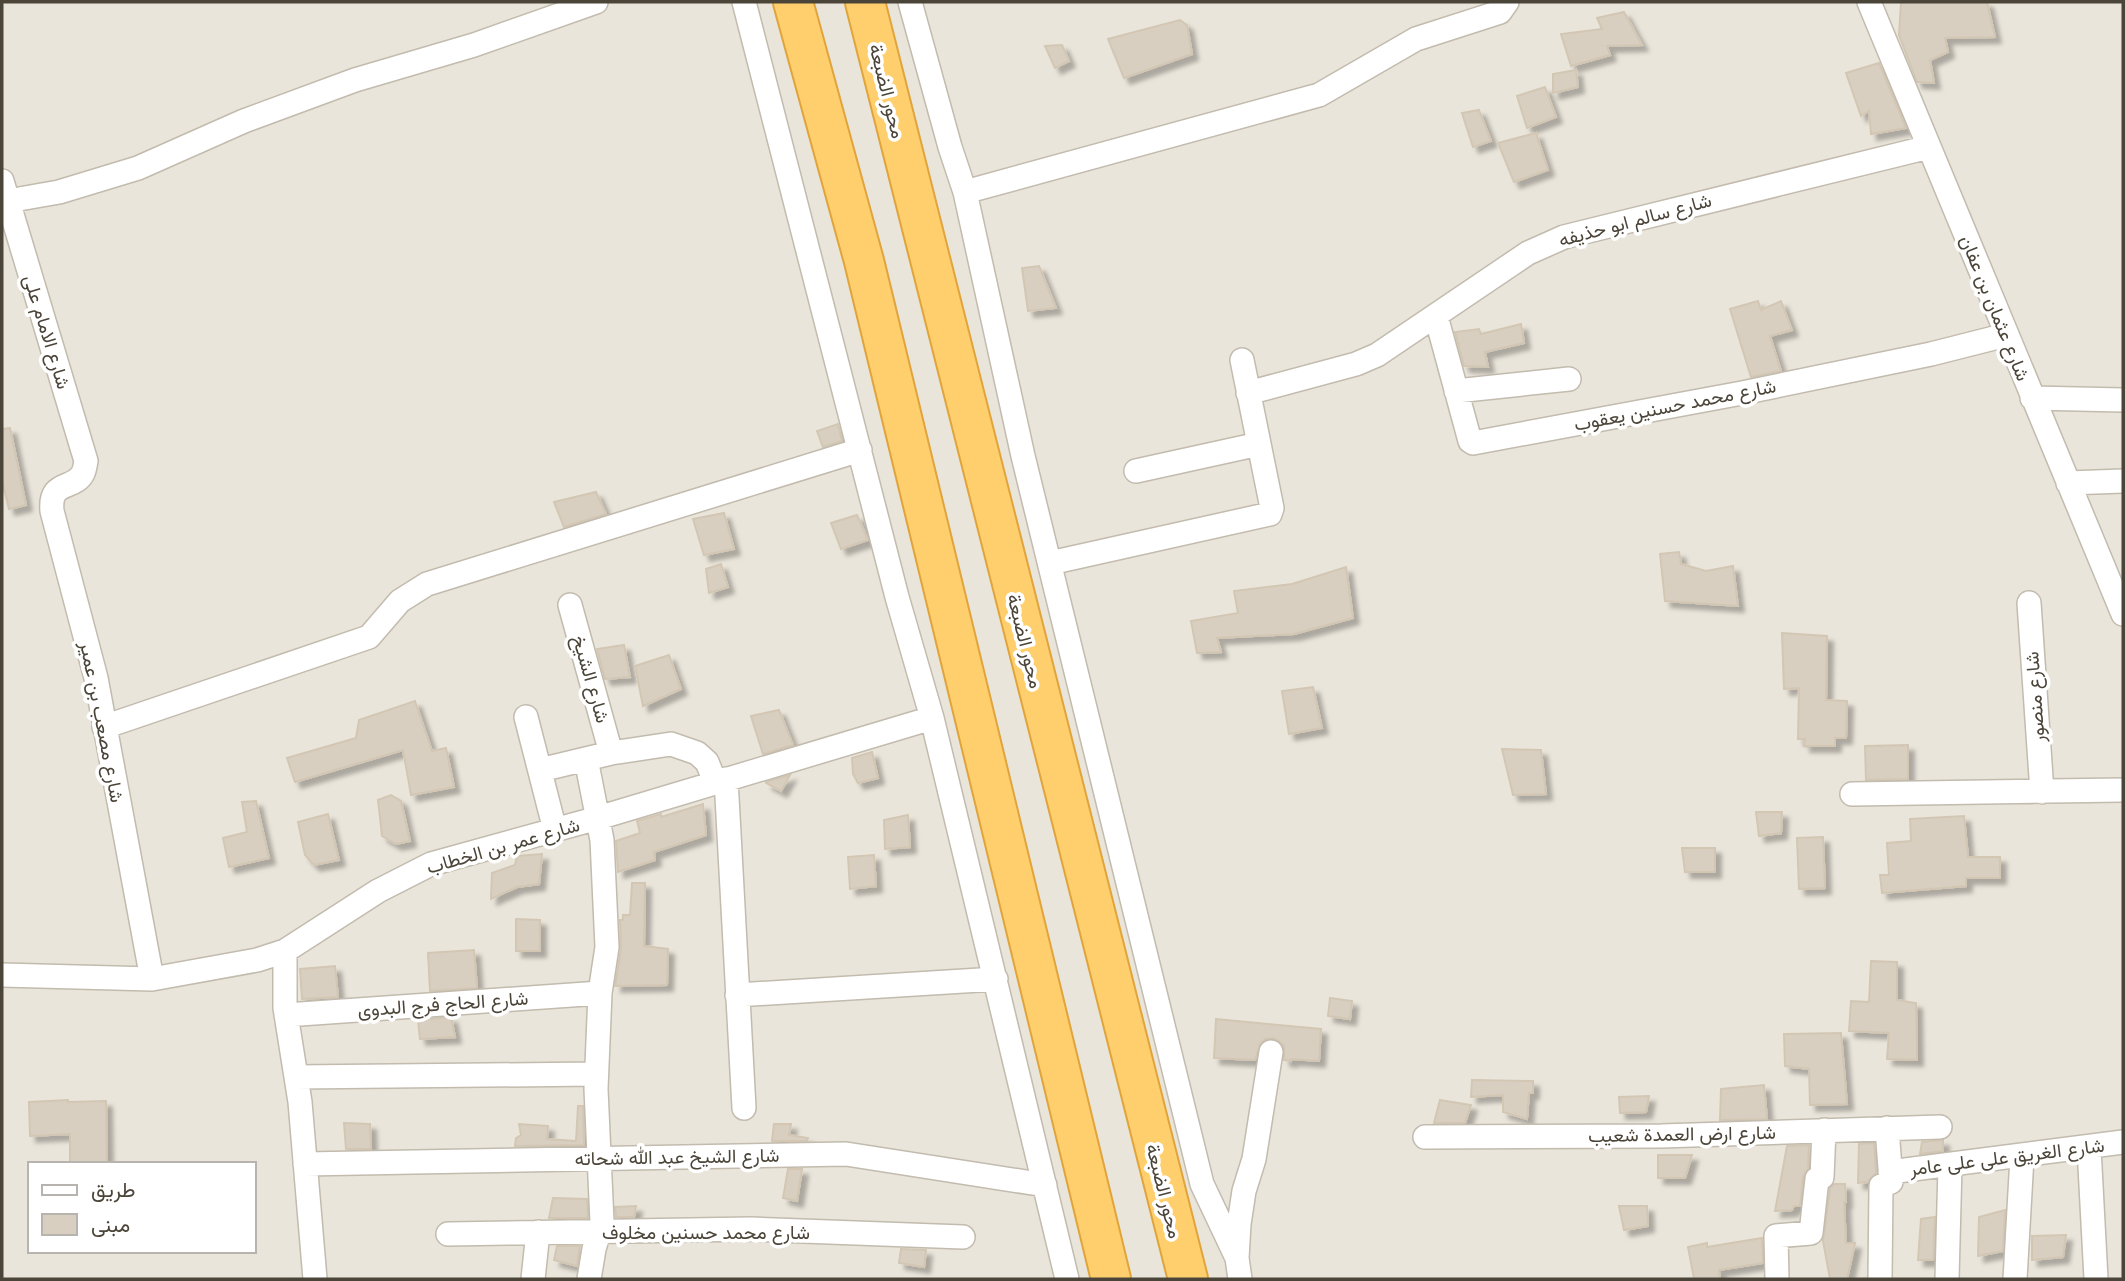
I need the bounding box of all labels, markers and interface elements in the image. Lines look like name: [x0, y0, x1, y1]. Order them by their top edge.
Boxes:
street label: محور الضبعة: [862, 41, 912, 141]
street label: شارع سالم ابو حذيفه: [1555, 187, 1715, 253]
street label: شارع عثمان بن عفان: [1953, 231, 2037, 385]
street label: شارع الامام على: [17, 272, 77, 393]
street label: شارع محمد حسنين يعقوب: [1572, 372, 1778, 438]
street label: محور الضبعة: [1000, 591, 1050, 691]
street label: شارع الشيخ: [566, 632, 616, 726]
street label: شارع مصعب بن عمير: [73, 638, 131, 805]
street label: شارع منصور: [2018, 651, 2052, 744]
street label: شارع عمر بن الخطاب: [423, 811, 583, 881]
street label: شارع الحاج فرج البدوى: [357, 985, 529, 1023]
street label: شارع ارض العمدة شعيب: [1588, 1119, 1776, 1149]
street label: شارع الغريق على على عامر: [1907, 1132, 2106, 1182]
street label: محور الضبعة: [1139, 1141, 1189, 1241]
street label: شارع الشيخ عبد الله شحاته: [574, 1142, 780, 1172]
legend: [28, 1162, 256, 1253]
text: طريق: [91, 1175, 136, 1204]
text: مبنى: [91, 1210, 130, 1239]
street label: شارع محمد حسنين مخلوف: [602, 1219, 810, 1246]

